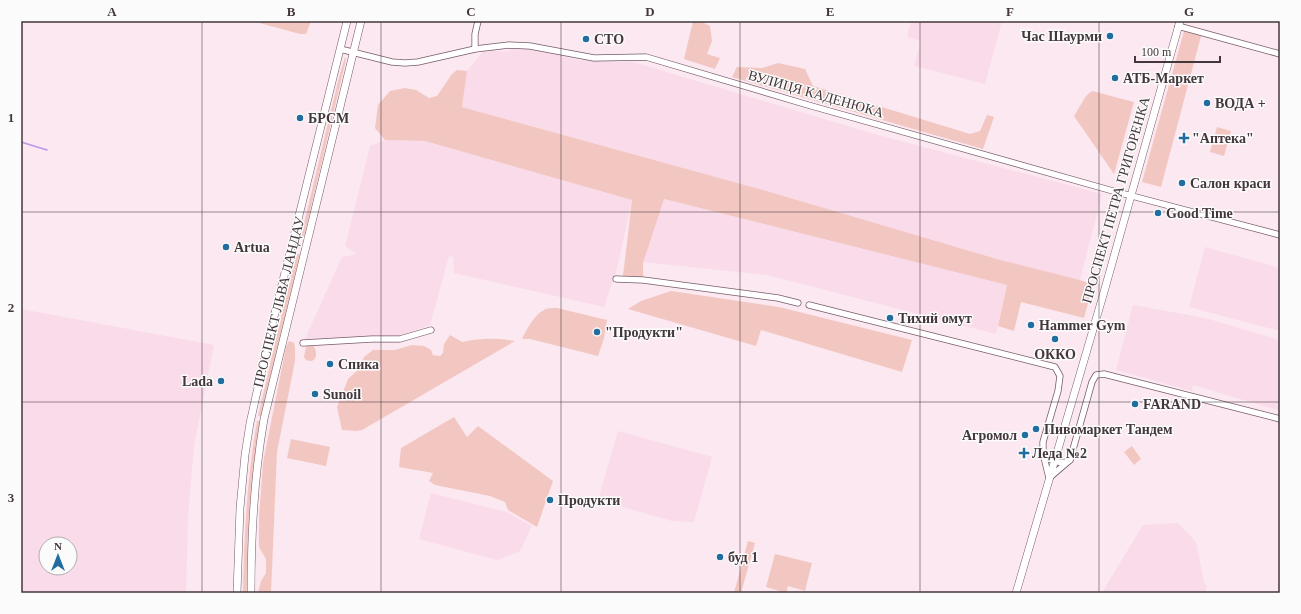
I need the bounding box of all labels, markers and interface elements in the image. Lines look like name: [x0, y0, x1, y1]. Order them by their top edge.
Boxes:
text: A: [107, 4, 117, 19]
text: B: [287, 4, 296, 19]
text: C: [466, 4, 476, 19]
text: D: [645, 4, 655, 19]
text: E: [826, 4, 834, 19]
text: F: [1006, 4, 1014, 19]
text: G: [1184, 4, 1194, 19]
place label: Час Шаурми: [1021, 29, 1102, 44]
marker: Час Шаурми: [1105, 31, 1115, 41]
place label: СТО: [594, 32, 624, 47]
marker: СТО: [581, 34, 591, 44]
scale bar: [1135, 38, 1220, 64]
text: 100 m: [1141, 45, 1172, 59]
street label: ВУЛИЦЯ КАДЕНЮКА: [746, 67, 886, 121]
place label: АТБ-Маркет: [1123, 71, 1204, 86]
marker: АТБ-Маркет: [1110, 73, 1120, 83]
street label: ПРОСПЕКТ ПЕТРА ГРИГОРЕНКА: [1079, 94, 1153, 305]
place label: ВОДА +: [1215, 96, 1266, 111]
marker: ВОДА +: [1202, 98, 1212, 108]
text: 1: [8, 110, 14, 125]
place label: БРСМ: [308, 111, 349, 126]
marker: БРСМ: [295, 113, 305, 123]
place label: "Аптека": [1192, 131, 1254, 146]
marker: "Аптека": [1179, 133, 1189, 143]
place label: Салон краси: [1190, 176, 1271, 191]
marker: Салон краси: [1177, 178, 1187, 188]
place label: Good Time: [1166, 206, 1233, 221]
marker: Good Time: [1153, 208, 1163, 218]
street label: ПРОСПЕКТ ЛЬВА ЛАНДАУ: [251, 215, 308, 389]
place label: Artua: [234, 240, 270, 255]
marker: Artua: [221, 242, 231, 252]
text: 2: [8, 300, 14, 315]
place label: Тихий омут: [898, 311, 972, 326]
marker: Тихий омут: [885, 313, 895, 323]
place label: Hammer Gym: [1039, 318, 1126, 333]
marker: Hammer Gym: [1026, 320, 1036, 330]
place label: "Продукти": [605, 325, 683, 340]
marker: "Продукти": [592, 327, 602, 337]
marker: ОККО: [1050, 334, 1060, 344]
place label: ОККО: [1034, 347, 1076, 362]
place label: Спика: [338, 357, 379, 372]
marker: Спика: [325, 359, 335, 369]
place label: Lada: [182, 374, 213, 389]
marker: Lada: [216, 376, 226, 386]
place label: Sunoil: [323, 387, 361, 402]
marker: Sunoil: [310, 389, 320, 399]
place label: FARAND: [1143, 397, 1201, 412]
marker: FARAND: [1130, 399, 1140, 409]
place label: Пивомаркет Тандем: [1044, 422, 1173, 437]
marker: Пивомаркет Тандем: [1031, 424, 1041, 434]
place label: Агромол: [962, 428, 1017, 443]
marker: Агромол: [1020, 430, 1030, 440]
place label: Леда №2: [1032, 446, 1087, 461]
marker: Леда №2: [1019, 448, 1029, 458]
text: 3: [8, 490, 15, 505]
place label: Продукти: [558, 493, 620, 508]
marker: Продукти: [545, 495, 555, 505]
north arrow: [38, 536, 78, 576]
text: N: [54, 540, 62, 552]
place label: буд 1: [728, 550, 758, 565]
marker: буд 1: [715, 552, 725, 562]

